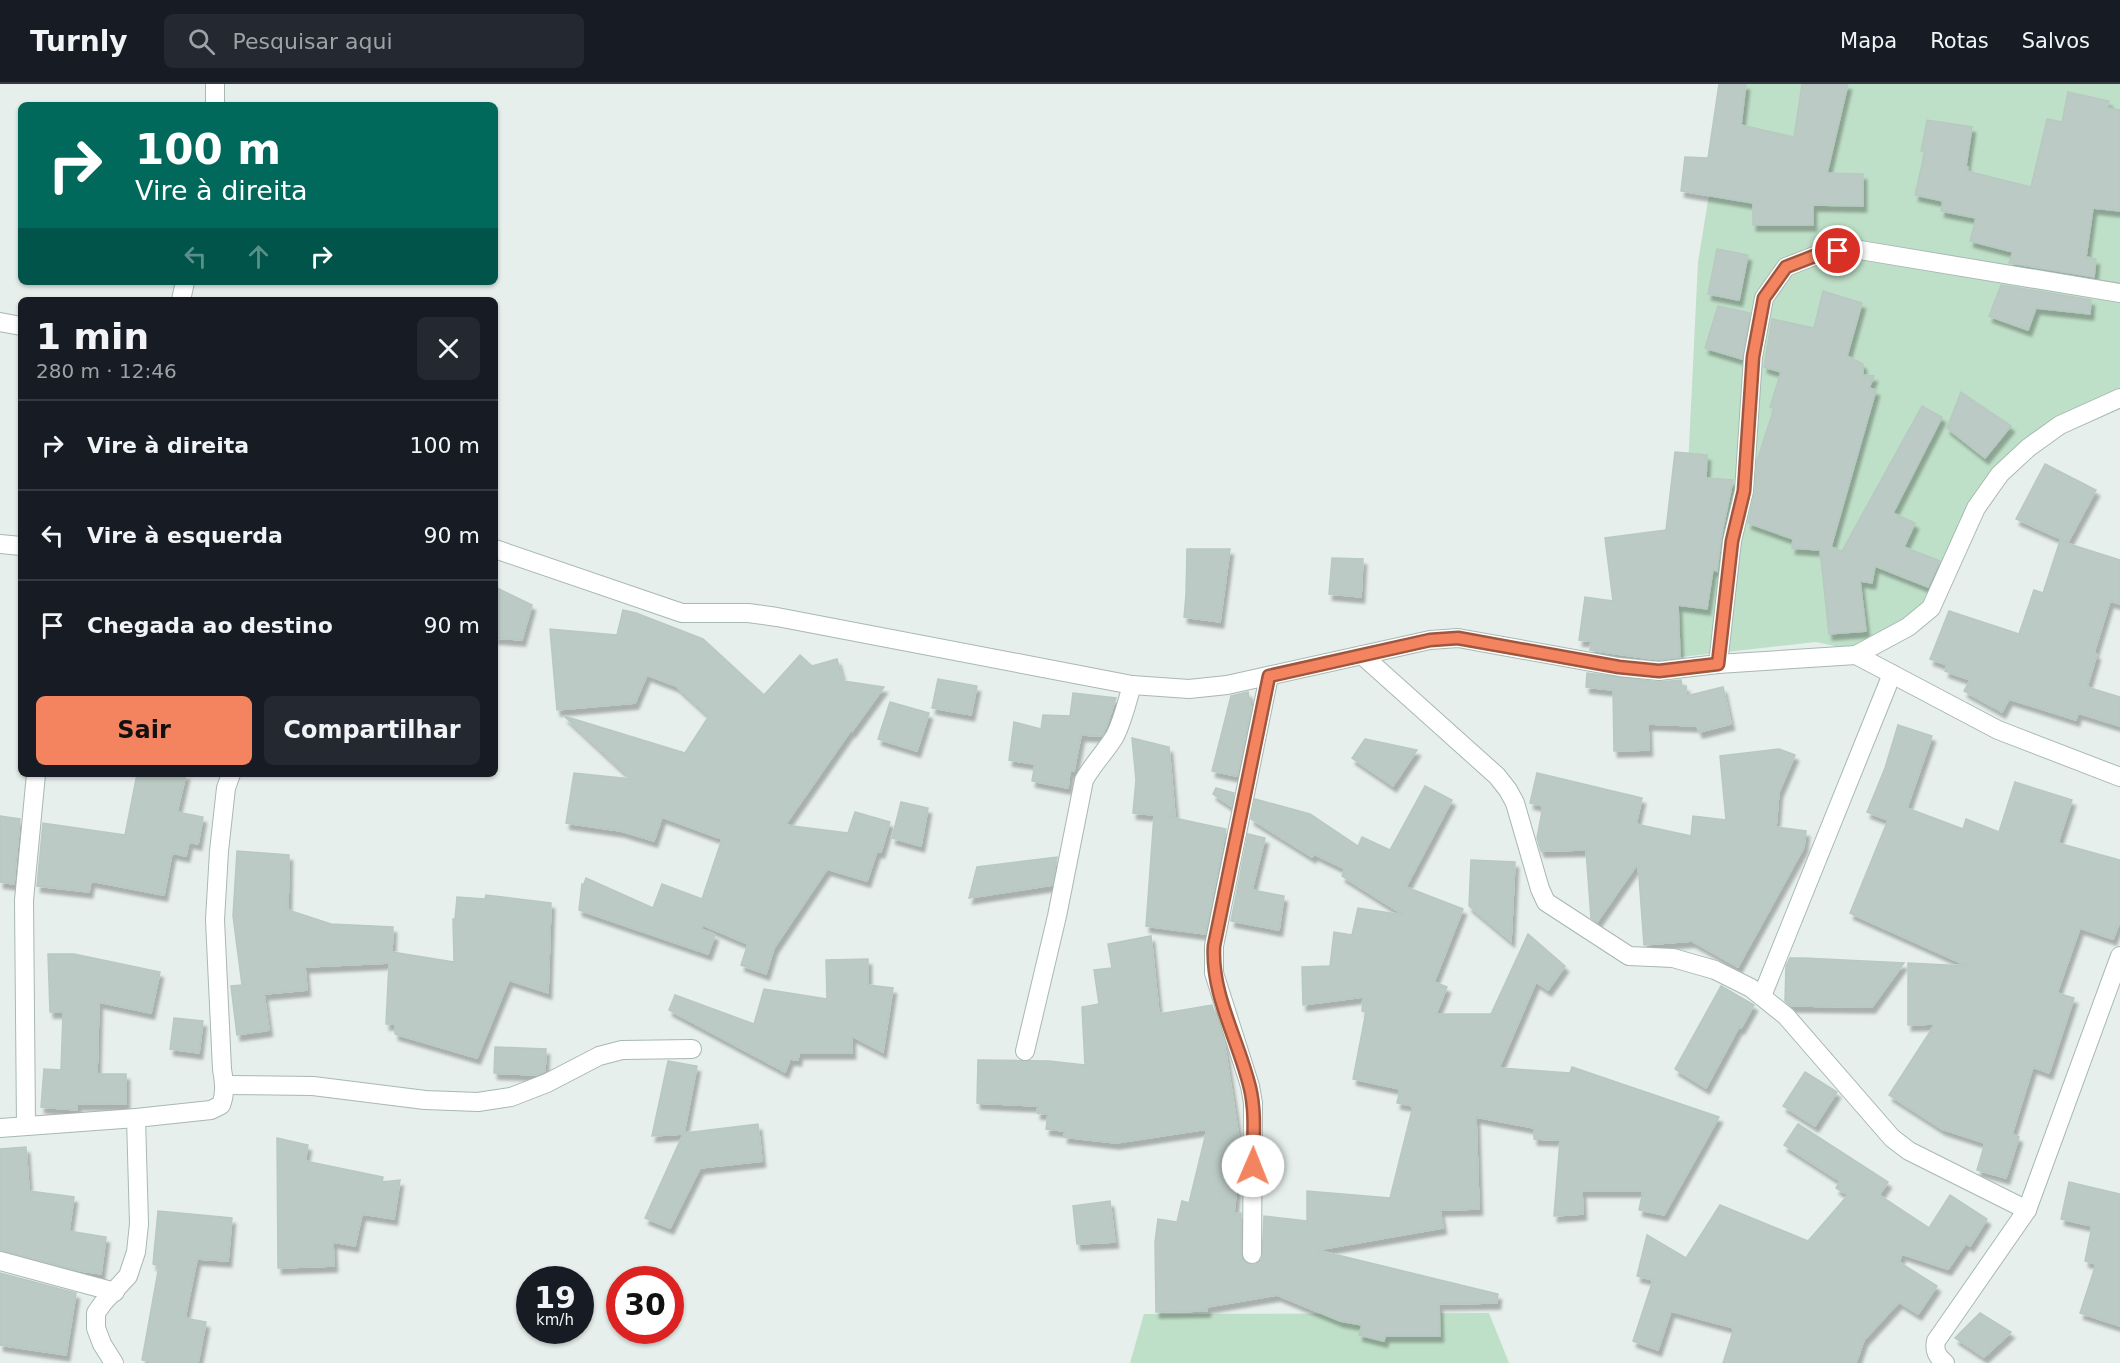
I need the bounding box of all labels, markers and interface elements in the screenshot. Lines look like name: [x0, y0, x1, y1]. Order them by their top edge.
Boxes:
search box: [164, 14, 584, 68]
text: Turnly: [30, 25, 128, 58]
icon: search: [185, 25, 218, 58]
text: Pesquisar aqui: [233, 29, 393, 54]
text: Mapa: [1840, 29, 1897, 53]
text: Rotas: [1930, 29, 1989, 53]
text: Salvos: [2022, 29, 2090, 53]
text: 100 m: [135, 125, 281, 174]
icon: right: [36, 126, 114, 204]
text: Vire à direita: [135, 175, 308, 206]
pin: [1812, 225, 1863, 276]
icon: arrive: [1821, 234, 1854, 267]
icon: left: [179, 240, 212, 273]
icon: ahead: [242, 240, 275, 273]
icon: right: [305, 240, 338, 273]
text: 1 min: [36, 316, 149, 357]
button: close: [417, 317, 480, 380]
text: 280 m · 12:46: [36, 359, 177, 383]
icon: right: [36, 429, 69, 462]
text: Vire à direita: [87, 433, 249, 458]
text: 100 m: [410, 433, 480, 458]
icon: left: [36, 519, 69, 552]
text: Vire à esquerda: [87, 523, 283, 548]
text: 90 m: [424, 523, 480, 548]
icon: arrive: [36, 609, 69, 642]
text: Chegada ao destino: [87, 613, 333, 638]
text: 90 m: [424, 613, 480, 638]
button: Sair: [36, 696, 252, 765]
button: Compartilhar: [264, 696, 480, 765]
position arrow: [1221, 1134, 1285, 1198]
speed limit sign: 30: [606, 1266, 684, 1344]
text: 19: [534, 1280, 576, 1315]
text: km/h: [536, 1311, 574, 1329]

